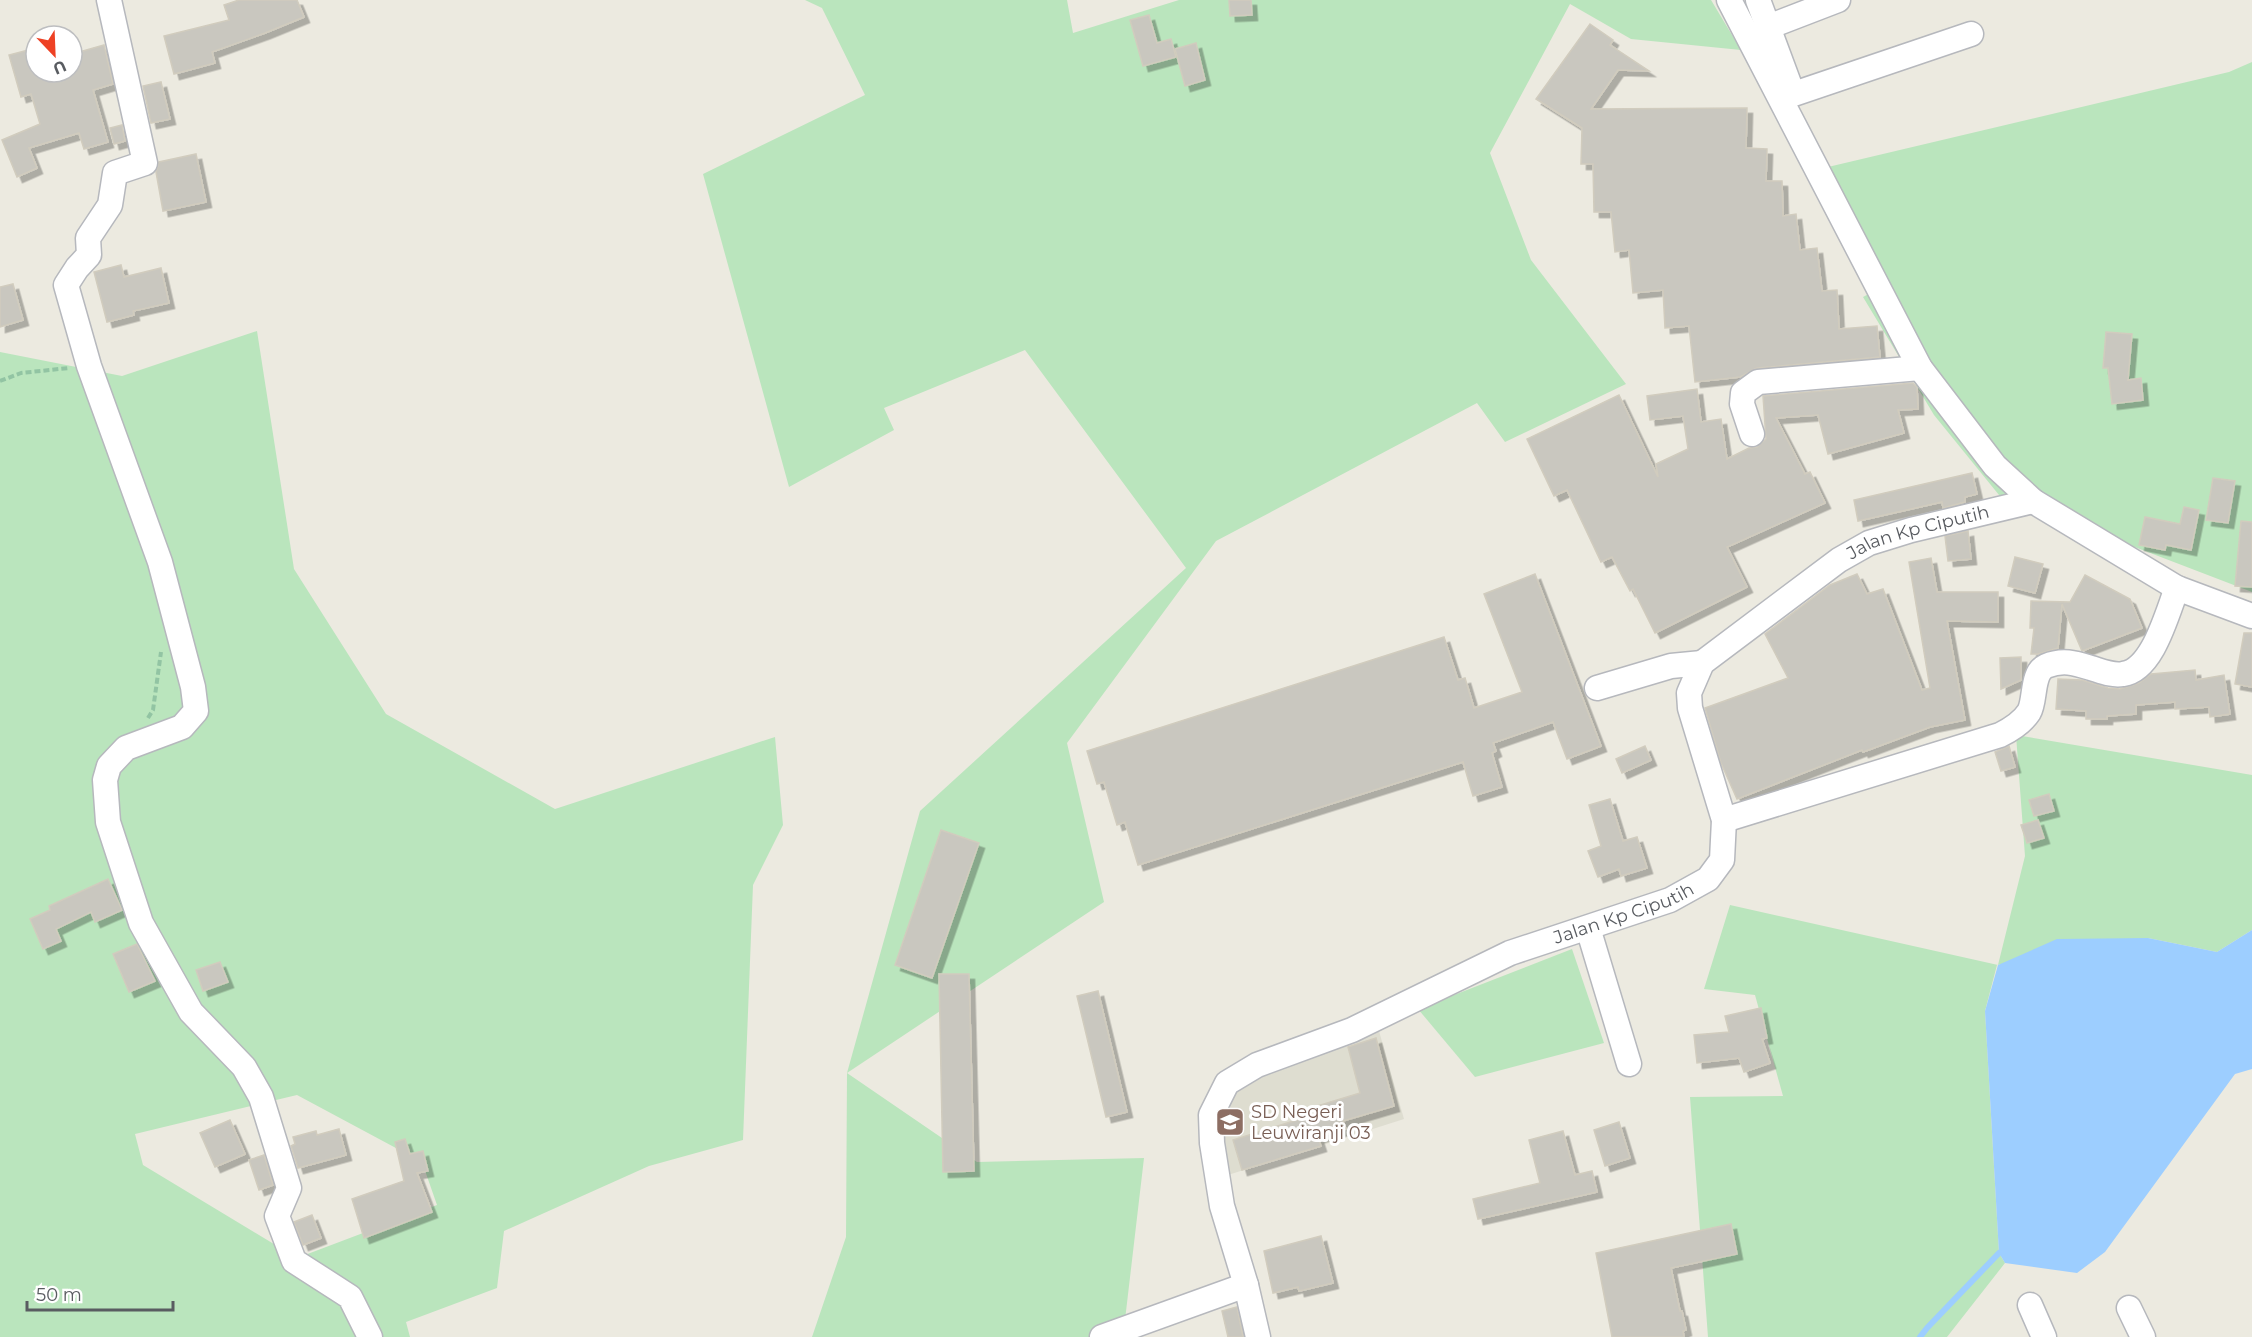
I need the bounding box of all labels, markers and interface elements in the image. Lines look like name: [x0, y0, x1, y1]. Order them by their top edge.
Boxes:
north arrow: [24, 24, 84, 84]
text: U: [50, 56, 69, 79]
street label: Jalan Kp Ciputih: [1842, 501, 1992, 565]
street label: Jalan Kp Ciputih: [1550, 878, 1698, 949]
place label: SD Negeri Leuwiranji 03: [1251, 1101, 1371, 1144]
school or university icon: SD Negeri Leuwiranji 03: [1214, 1106, 1246, 1138]
scale bar: [27, 1274, 172, 1312]
text: 50 m: [36, 1284, 82, 1306]

